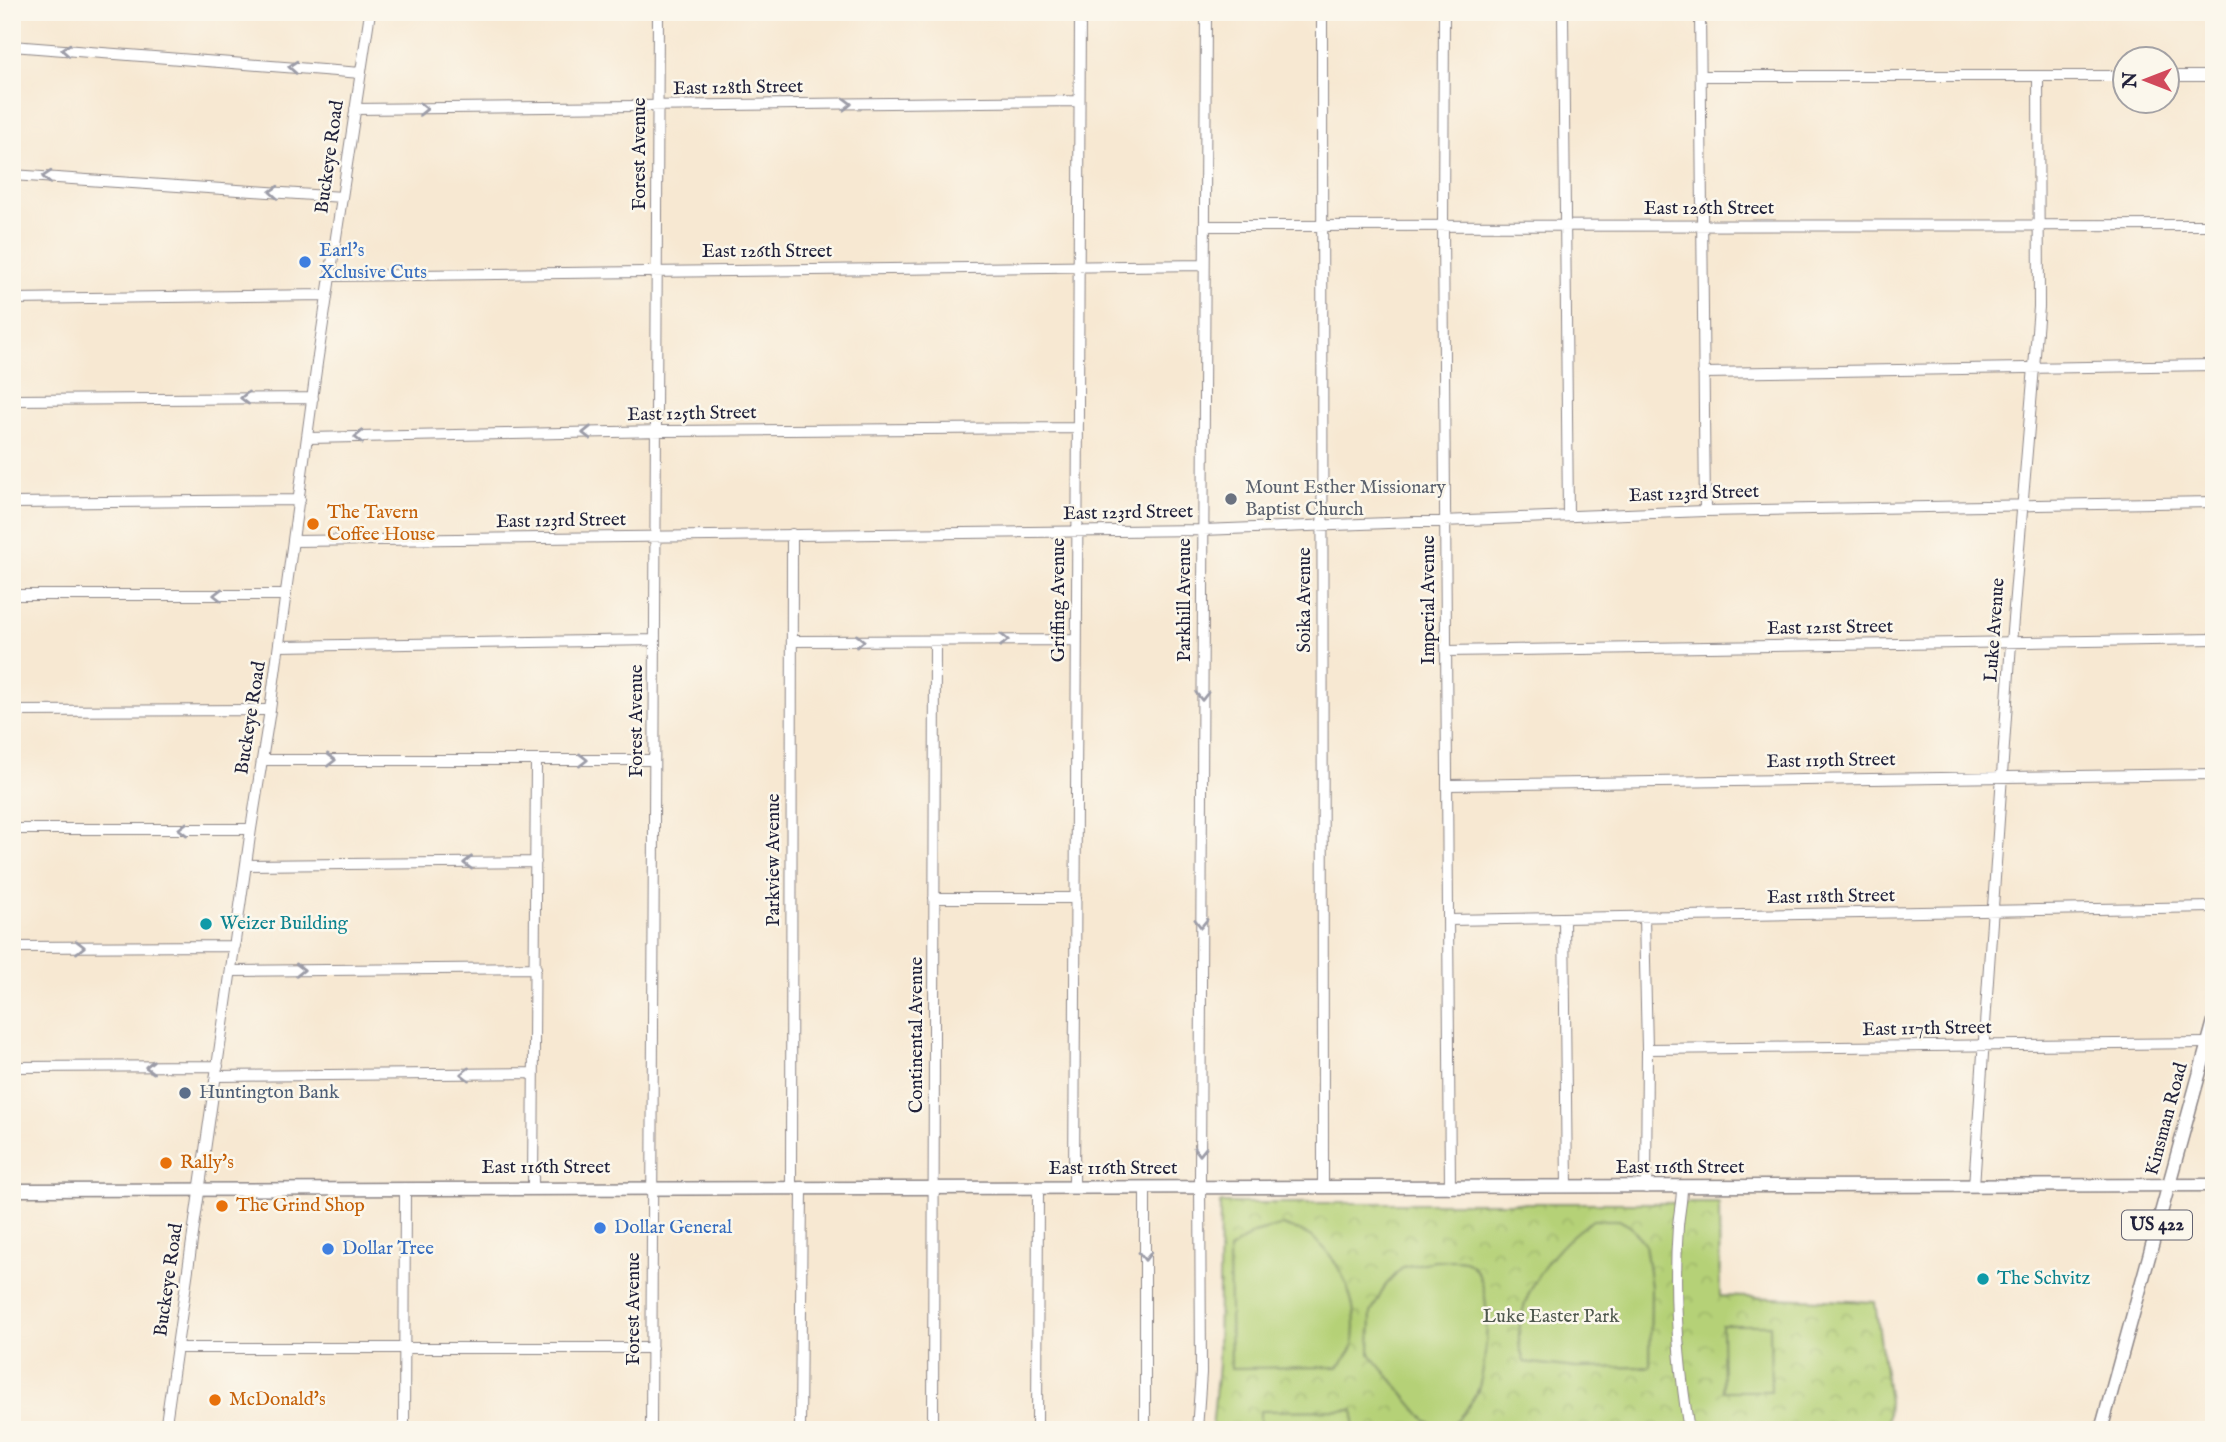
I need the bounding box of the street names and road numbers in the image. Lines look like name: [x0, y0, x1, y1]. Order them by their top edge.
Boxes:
street label: East 128th Street: [673, 75, 804, 101]
street label: Forest Avenue: [628, 97, 652, 211]
street label: Buckeye Road: [310, 98, 350, 215]
street label: East 126th Street: [1644, 197, 1775, 221]
street label: East 126th Street: [702, 240, 833, 264]
street label: East 125th Street: [627, 401, 757, 427]
street label: East 123rd Street: [1628, 480, 1760, 508]
street label: East 123rd Street: [1063, 500, 1194, 526]
street label: East 123rd Street: [496, 508, 627, 534]
street label: Imperial Avenue: [1417, 535, 1441, 665]
street label: Griffing Avenue: [1047, 537, 1071, 662]
street label: Parkhill Avenue: [1173, 538, 1197, 662]
street label: Soika Avenue: [1293, 547, 1317, 653]
street label: Luke Avenue: [1979, 577, 2011, 683]
street label: East 121st Street: [1767, 615, 1894, 641]
street label: Buckeye Road: [230, 659, 272, 776]
street label: Forest Avenue: [625, 664, 649, 778]
street label: East 119th Street: [1766, 748, 1896, 774]
street label: Parkview Avenue: [762, 793, 786, 926]
street label: East 118th Street: [1767, 884, 1896, 910]
street label: Continental Avenue: [905, 956, 929, 1113]
street label: East 117th Street: [1862, 1016, 1993, 1042]
street label: Kinsman Road: [2140, 1059, 2194, 1178]
street label: East 116th Street: [482, 1156, 611, 1180]
street label: East 116th Street: [1616, 1156, 1745, 1180]
street label: East 116th Street: [1049, 1157, 1178, 1181]
road number: US 422: [2122, 1210, 2192, 1240]
street label: Buckeye Road: [149, 1221, 189, 1338]
street label: Forest Avenue: [622, 1252, 646, 1366]

